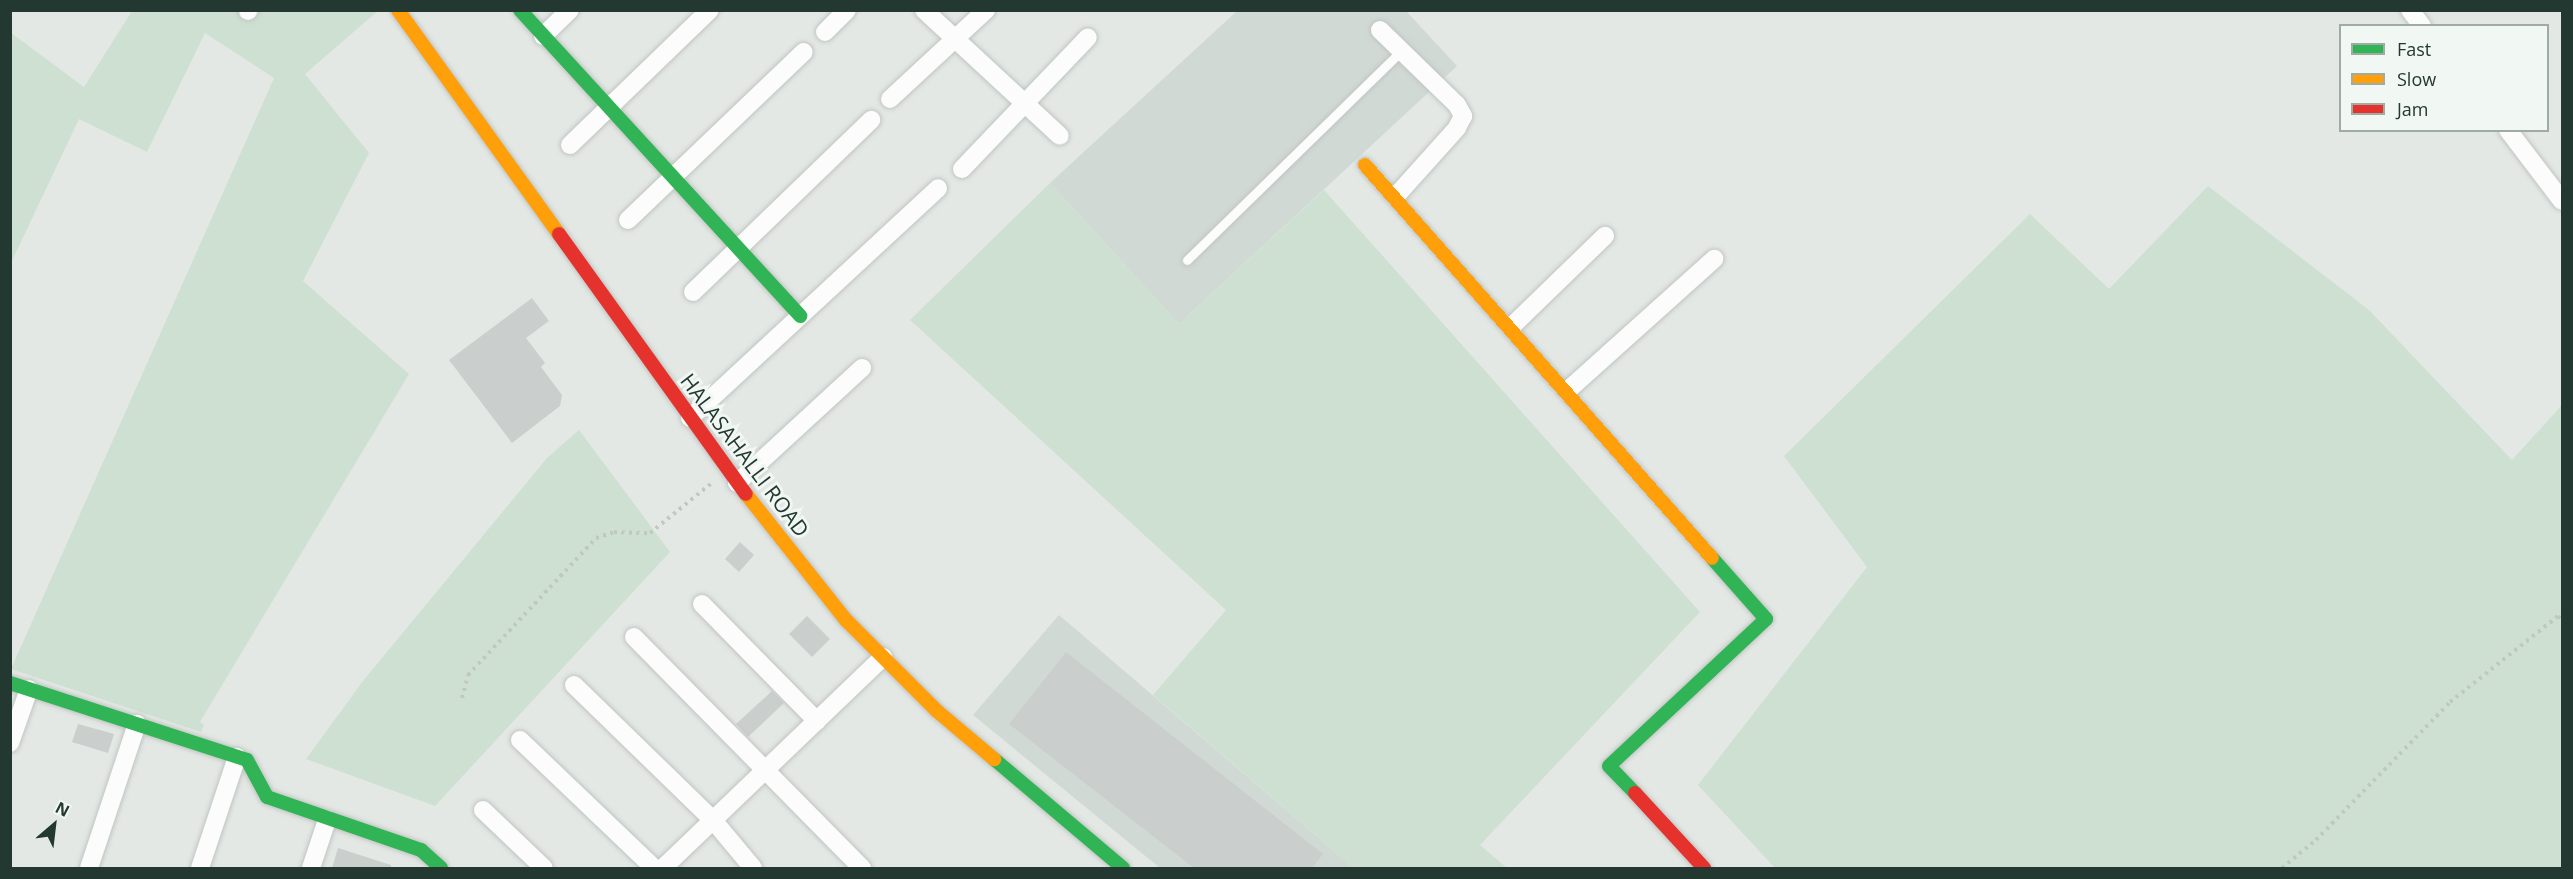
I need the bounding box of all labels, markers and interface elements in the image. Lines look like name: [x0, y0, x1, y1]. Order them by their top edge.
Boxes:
legend: [2339, 24, 2549, 132]
text: Fast: [2397, 37, 2431, 61]
text: Slow: [2397, 67, 2436, 91]
text: Jam: [2397, 97, 2429, 121]
street label: HALASAHALLI ROAD: [675, 369, 815, 541]
north arrow: [24, 795, 84, 855]
text: N: [52, 796, 73, 822]

